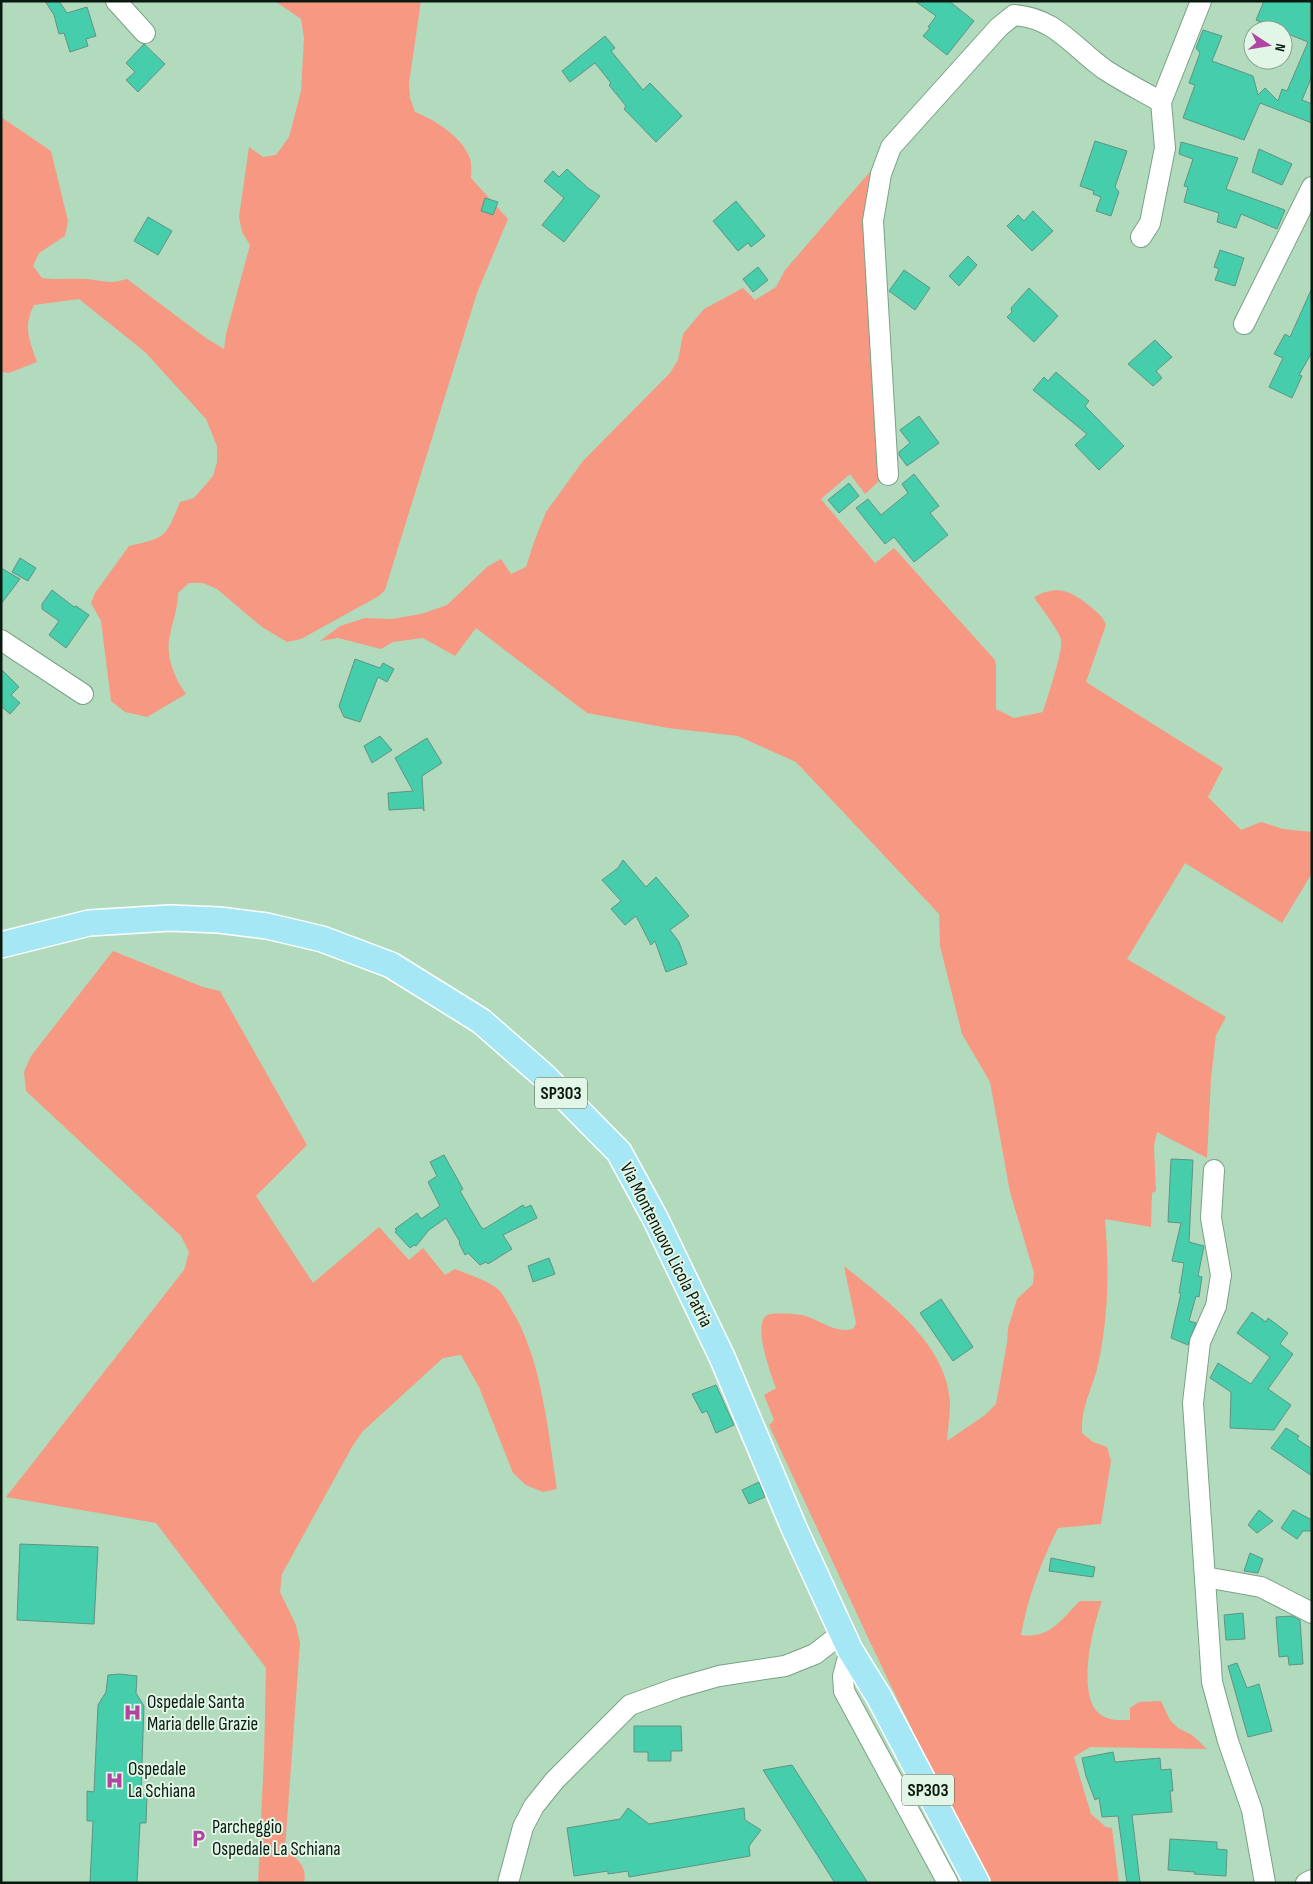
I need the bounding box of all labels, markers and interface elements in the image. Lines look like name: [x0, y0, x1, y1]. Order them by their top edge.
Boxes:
north arrow: [1243, 20, 1293, 70]
text: N: [1271, 42, 1289, 53]
road number: SP303: [535, 1078, 587, 1108]
street label: Via Montenuovo Licola Patria: [614, 1159, 718, 1331]
place label: Ospedale Santa Maria delle Grazie: [147, 1691, 258, 1736]
hospital icon: Ospedale Santa Maria delle Grazie: [123, 1703, 143, 1723]
place label: Ospedale La Schiana: [128, 1758, 196, 1803]
hospital icon: Ospedale La Schiana: [104, 1770, 124, 1790]
road number: SP303: [902, 1774, 954, 1806]
place label: Parcheggio Ospedale La Schiana: [212, 1816, 341, 1861]
parking icon: Parcheggio Ospedale La Schiana: [188, 1828, 208, 1848]

